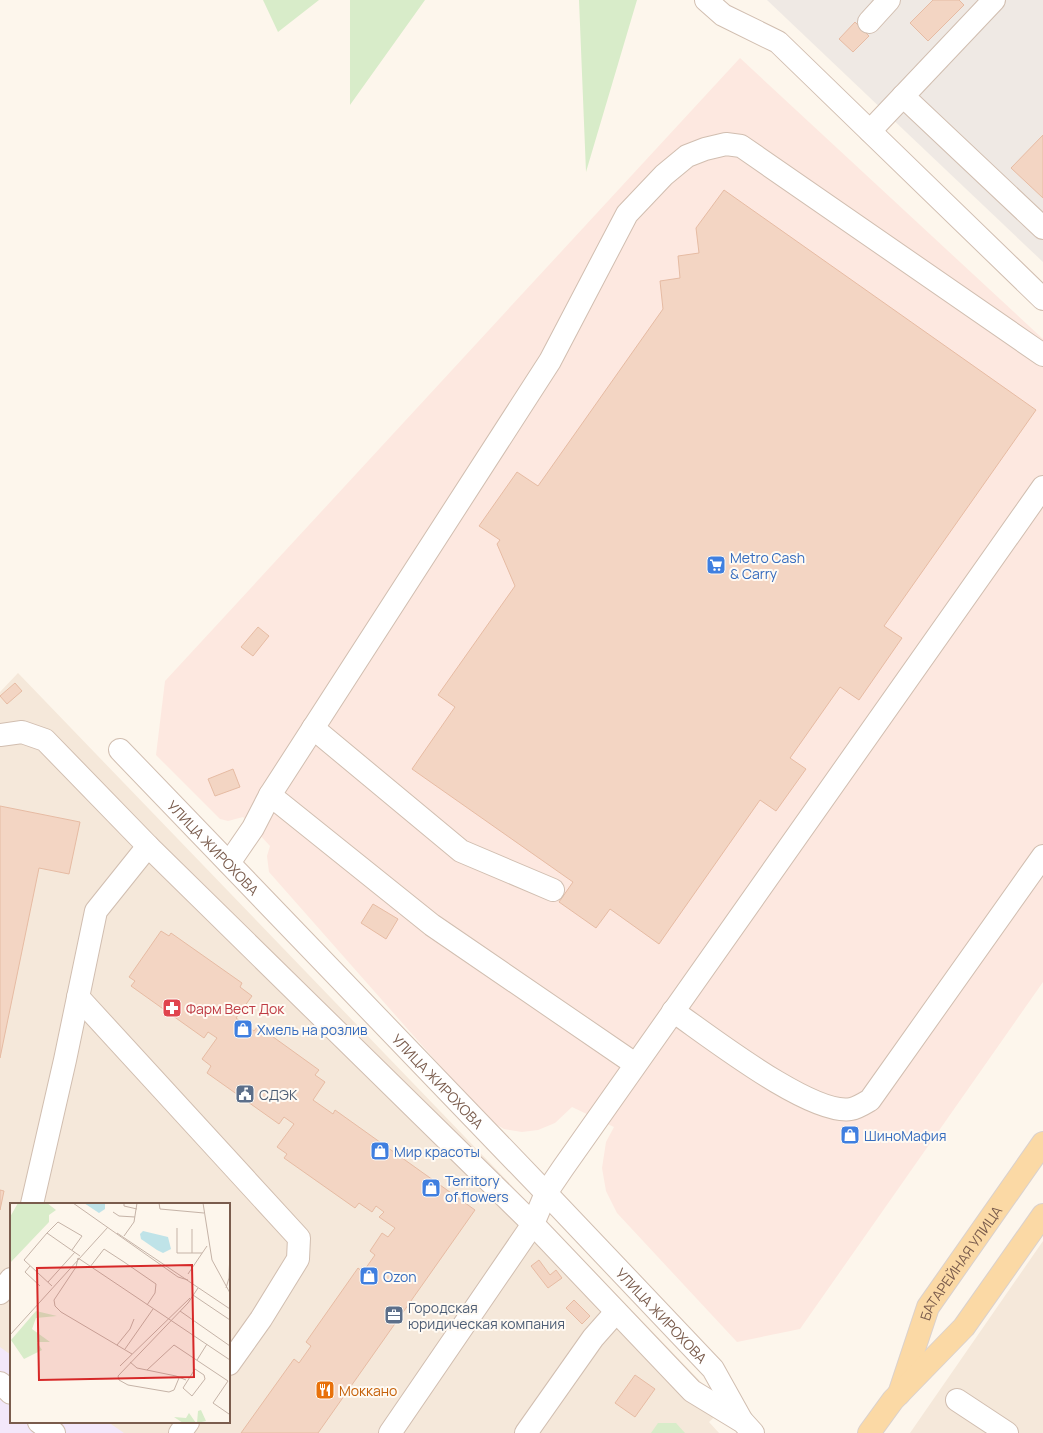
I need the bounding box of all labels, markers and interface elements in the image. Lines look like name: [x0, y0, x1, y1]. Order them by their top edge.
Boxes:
place label: Metro Cash & Carry: [730, 548, 805, 583]
supermarket icon: Metro Cash & Carry: [705, 554, 727, 576]
street label: УЛИЦА ЖИРОХОВА: [164, 796, 264, 899]
pharmacy icon: Фарм Вест Док: [161, 997, 183, 1019]
place label: Фарм Вест Док: [186, 999, 285, 1018]
shop icon: Хмель на розлив: [232, 1018, 254, 1040]
place label: Хмель на розлив: [257, 1020, 368, 1039]
street label: УЛИЦА ЖИРОХОВА: [388, 1029, 488, 1132]
public building icon: СДЭК: [234, 1083, 256, 1105]
place label: СДЭК: [259, 1085, 298, 1104]
shop icon: ШиноМафия: [839, 1124, 861, 1146]
place label: ШиноМафия: [864, 1126, 947, 1145]
shop icon: Мир красоты: [369, 1140, 391, 1162]
place label: Мир красоты: [394, 1142, 480, 1161]
place label: Territory of flowers: [445, 1171, 509, 1206]
shop icon: Territory of flowers: [420, 1177, 442, 1199]
street label: БАТАРЕЙНАЯ УЛИЦА: [915, 1202, 1006, 1323]
inset map: [10, 1203, 230, 1423]
street label: УЛИЦА ЖИРОХОВА: [612, 1263, 712, 1367]
shop icon: Ozon: [358, 1265, 380, 1287]
place label: Ozon: [383, 1267, 417, 1286]
place label: Городская юридическая компания: [408, 1298, 565, 1333]
office icon: Городская юридическая компания: [383, 1304, 405, 1326]
restaurant icon: Моккано: [314, 1379, 336, 1401]
place label: Моккано: [339, 1381, 397, 1400]

